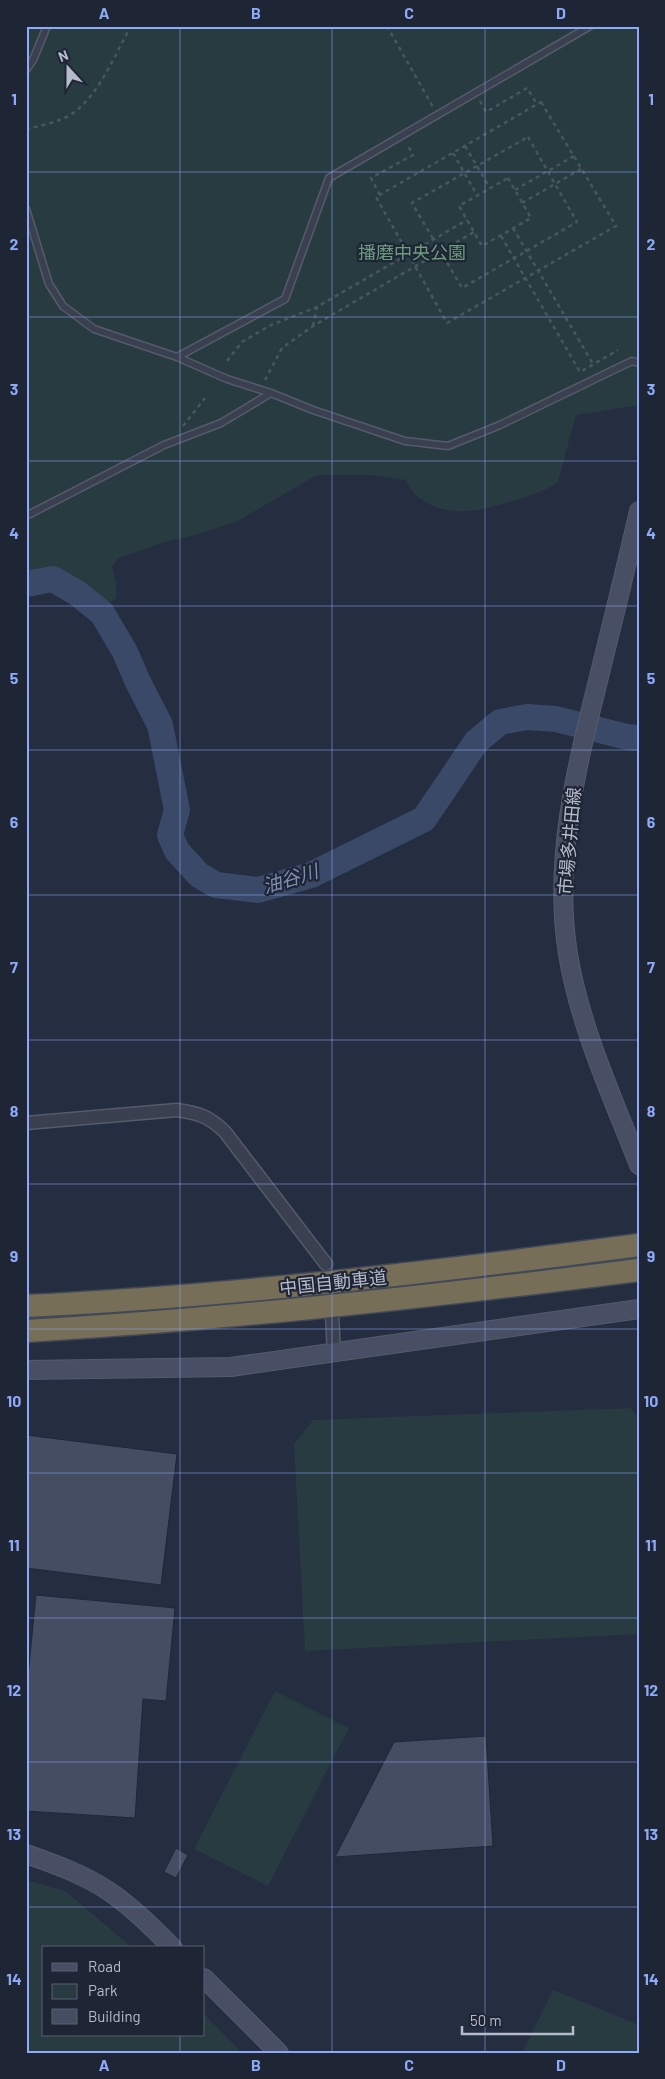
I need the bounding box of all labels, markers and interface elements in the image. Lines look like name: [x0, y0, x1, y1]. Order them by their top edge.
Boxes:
text: A: [99, 3, 110, 22]
text: B: [251, 3, 261, 22]
text: C: [404, 3, 414, 22]
text: D: [556, 3, 566, 22]
north arrow: [42, 42, 92, 92]
text: N: [56, 46, 71, 65]
text: 1: [11, 89, 17, 108]
text: 1: [648, 89, 654, 108]
text: 2: [10, 234, 19, 253]
text: 2: [647, 234, 656, 253]
park label: 播磨中央公園: [358, 241, 466, 263]
text: 3: [10, 379, 18, 398]
text: 3: [647, 379, 655, 398]
text: 4: [9, 523, 19, 542]
text: 4: [646, 523, 656, 542]
text: 5: [10, 668, 19, 687]
text: 5: [647, 668, 656, 687]
street label: 市場多井田線: [553, 786, 585, 896]
text: 6: [10, 812, 19, 831]
text: 6: [647, 812, 656, 831]
water label: 油谷川: [259, 858, 323, 897]
text: 7: [10, 957, 18, 976]
text: 7: [647, 957, 655, 976]
text: 8: [10, 1101, 19, 1120]
text: 8: [647, 1101, 656, 1120]
text: 9: [10, 1246, 18, 1265]
text: 9: [647, 1246, 655, 1265]
street label: 中国自動車道: [278, 1265, 388, 1299]
text: 10: [7, 1391, 21, 1410]
text: 10: [644, 1391, 658, 1410]
text: 11: [8, 1535, 20, 1554]
text: 11: [645, 1535, 657, 1554]
text: 12: [7, 1680, 21, 1699]
text: 12: [644, 1680, 658, 1699]
text: 13: [7, 1824, 21, 1843]
text: 13: [644, 1824, 658, 1843]
legend: [42, 1946, 205, 2036]
text: Road: [88, 1957, 121, 1975]
text: 14: [6, 1969, 22, 1988]
text: 14: [643, 1969, 659, 1988]
text: Park: [88, 1981, 118, 1999]
scale bar: [462, 2004, 574, 2036]
text: Building: [88, 2007, 141, 2025]
text: 50 m: [470, 2011, 502, 2029]
text: A: [99, 2055, 110, 2074]
text: B: [251, 2055, 261, 2074]
text: C: [404, 2055, 414, 2074]
text: D: [556, 2055, 566, 2074]

